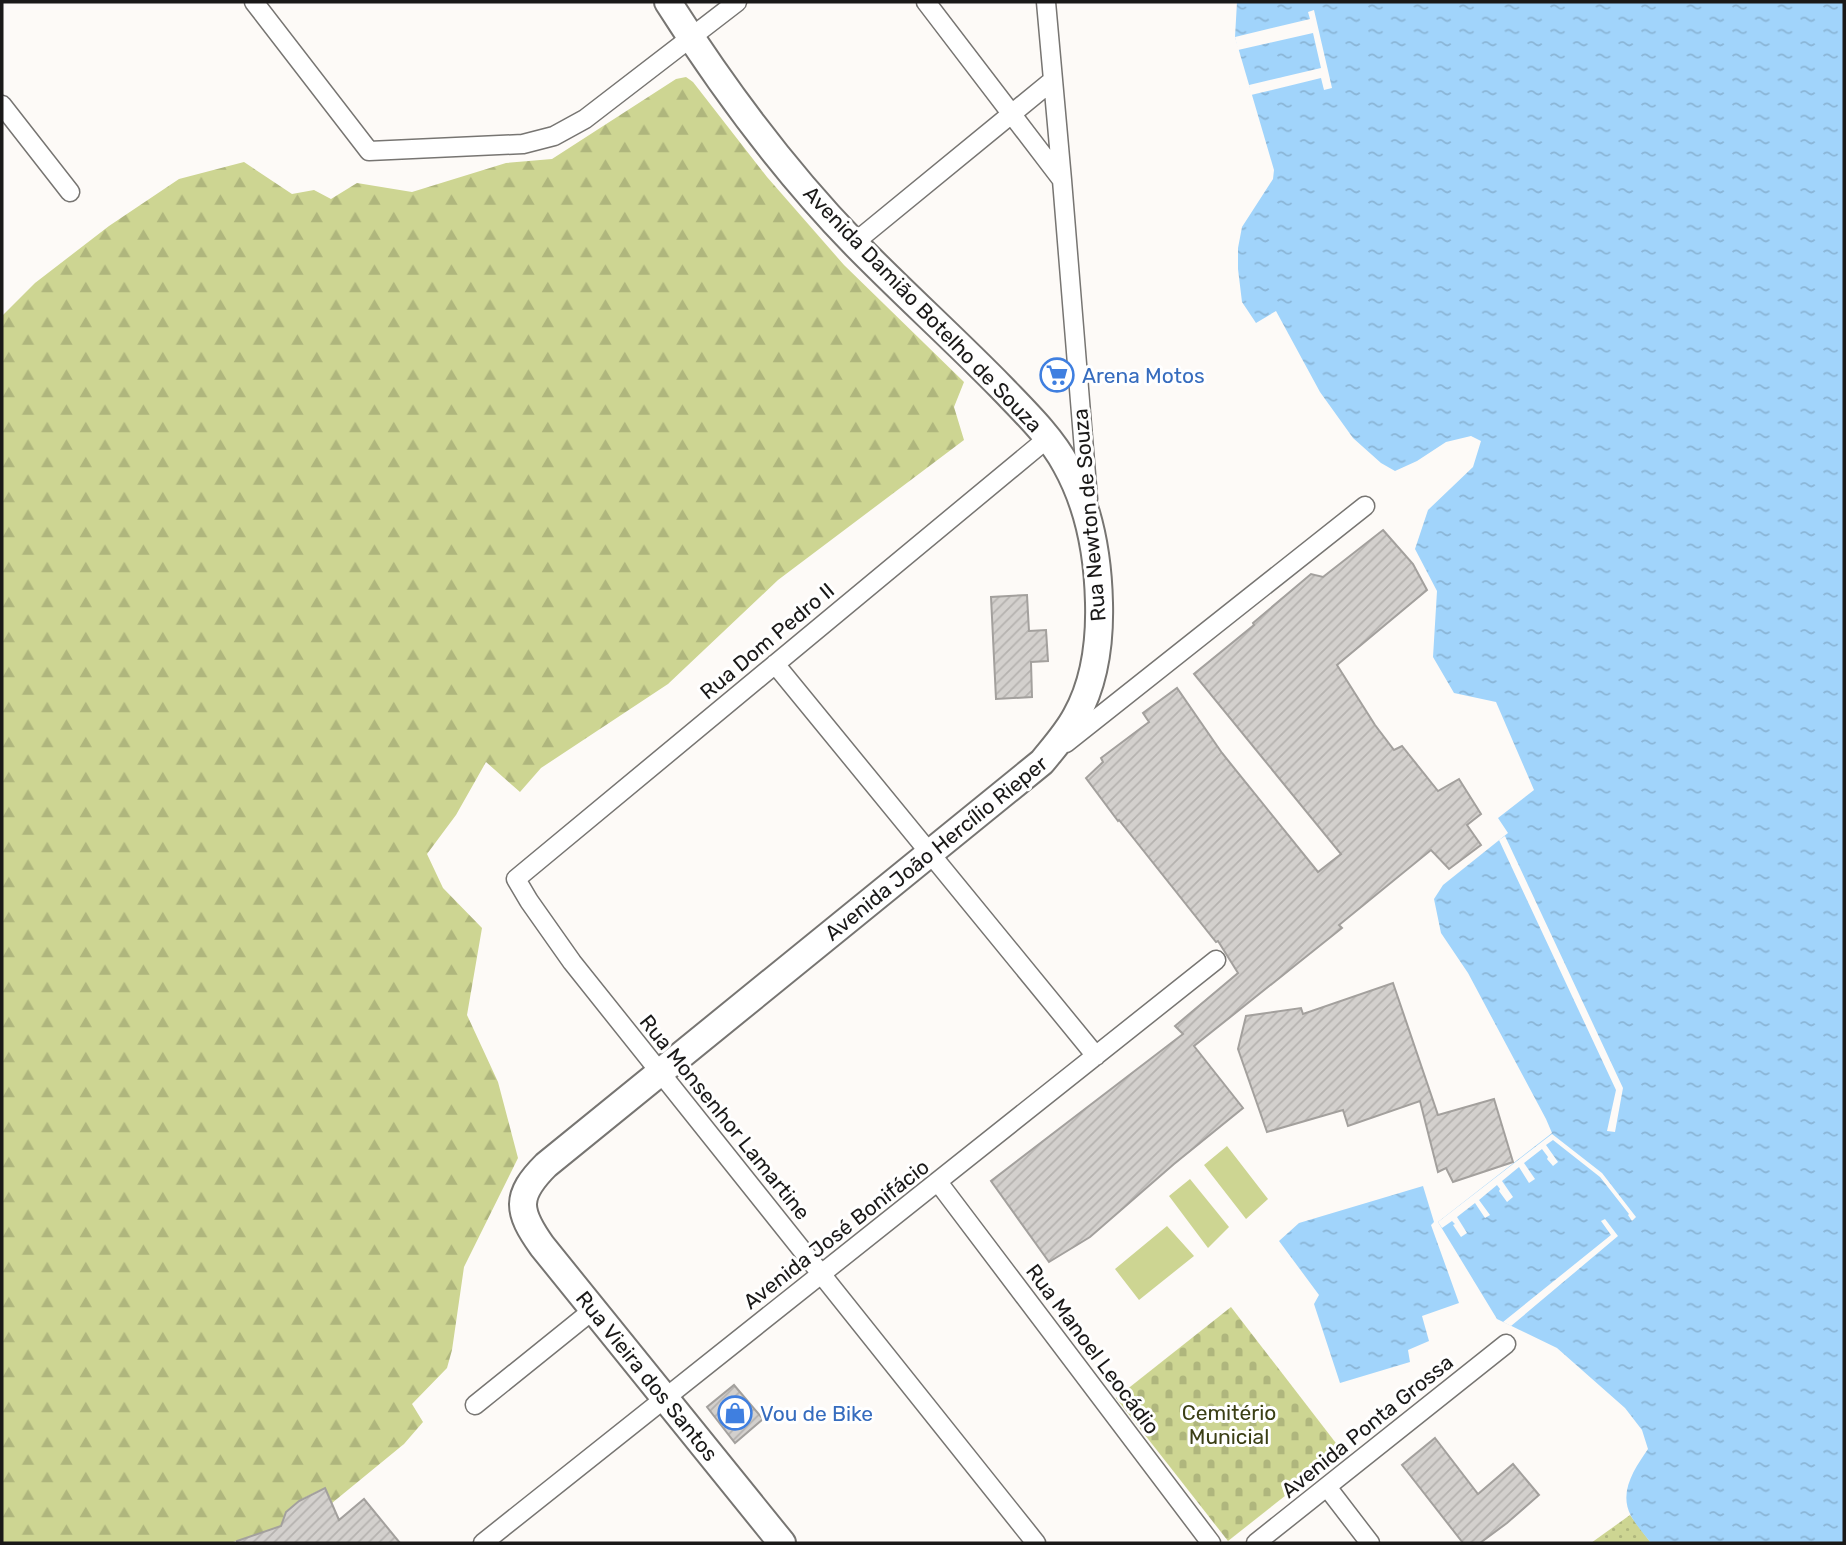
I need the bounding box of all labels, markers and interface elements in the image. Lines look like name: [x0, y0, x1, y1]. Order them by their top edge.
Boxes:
street label: Avenida Damião Botelho de Souza: [799, 181, 1047, 437]
supermarket icon: Arena Motos: [1038, 356, 1076, 394]
place label: Arena Motos: [1082, 363, 1205, 388]
street label: Rua Newton de Souza: [1067, 408, 1111, 622]
street label: Rua Dom Pedro II: [695, 578, 839, 704]
street label: Avenida João Hercílio Rieper: [820, 750, 1052, 946]
street label: Rua Monsenhor Lamartine: [635, 1009, 815, 1225]
street label: Avenida José Bonifácio: [738, 1154, 934, 1314]
street label: Rua Manoel Leocádio: [1021, 1259, 1165, 1439]
street label: Rua Vieira dos Santos: [571, 1286, 723, 1466]
street label: Avenida Ponta Grossa: [1276, 1349, 1458, 1503]
shop icon: Vou de Bike: [716, 1394, 754, 1432]
park label: Cemitério Municial: [1182, 1400, 1276, 1449]
place label: Vou de Bike: [760, 1401, 873, 1426]

